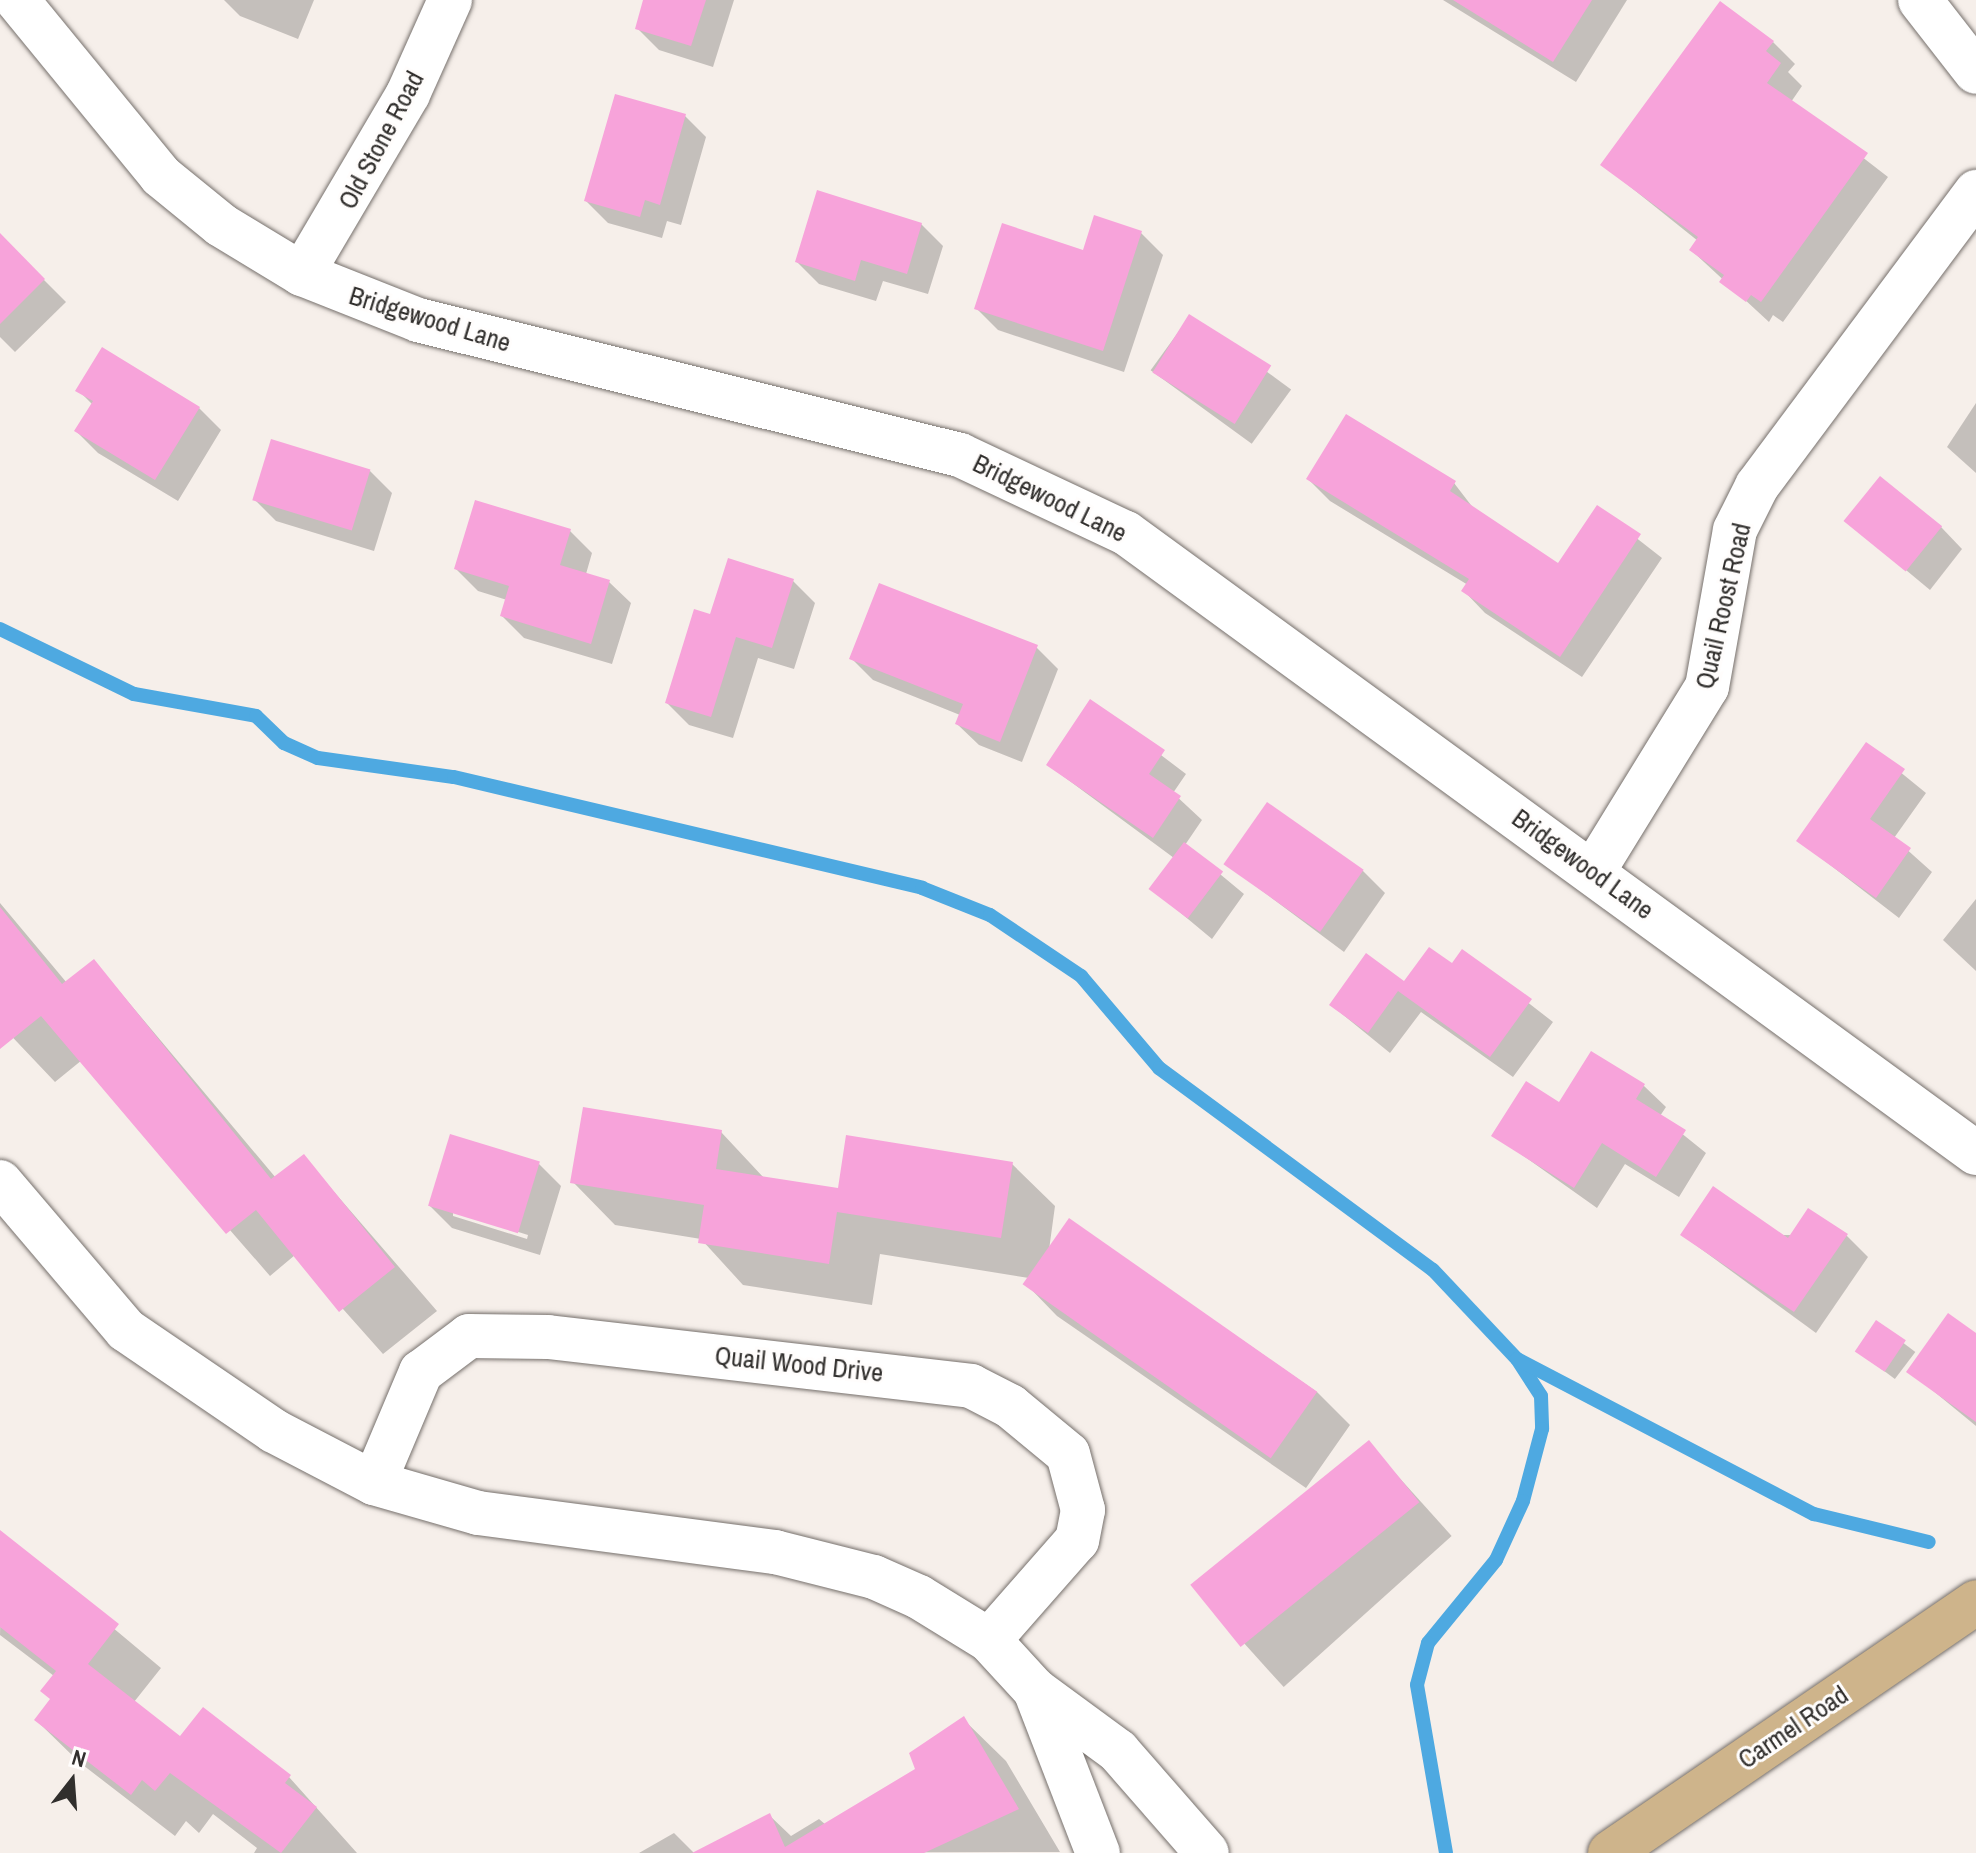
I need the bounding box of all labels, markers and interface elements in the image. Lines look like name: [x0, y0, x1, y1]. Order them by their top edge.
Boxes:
street label: Old Stone Road: [332, 66, 430, 214]
street label: Bridgewood Lane: [346, 280, 514, 358]
street label: Bridgewood Lane: [968, 447, 1132, 549]
street label: Quail Roost Road: [1689, 520, 1757, 692]
street label: Bridgewood Lane: [1506, 802, 1660, 926]
street label: Quail Wood Drive: [713, 1340, 885, 1388]
street label: Carmel Road: [1732, 1679, 1854, 1775]
north arrow: [32, 1741, 112, 1821]
text: N: [68, 1742, 90, 1774]

